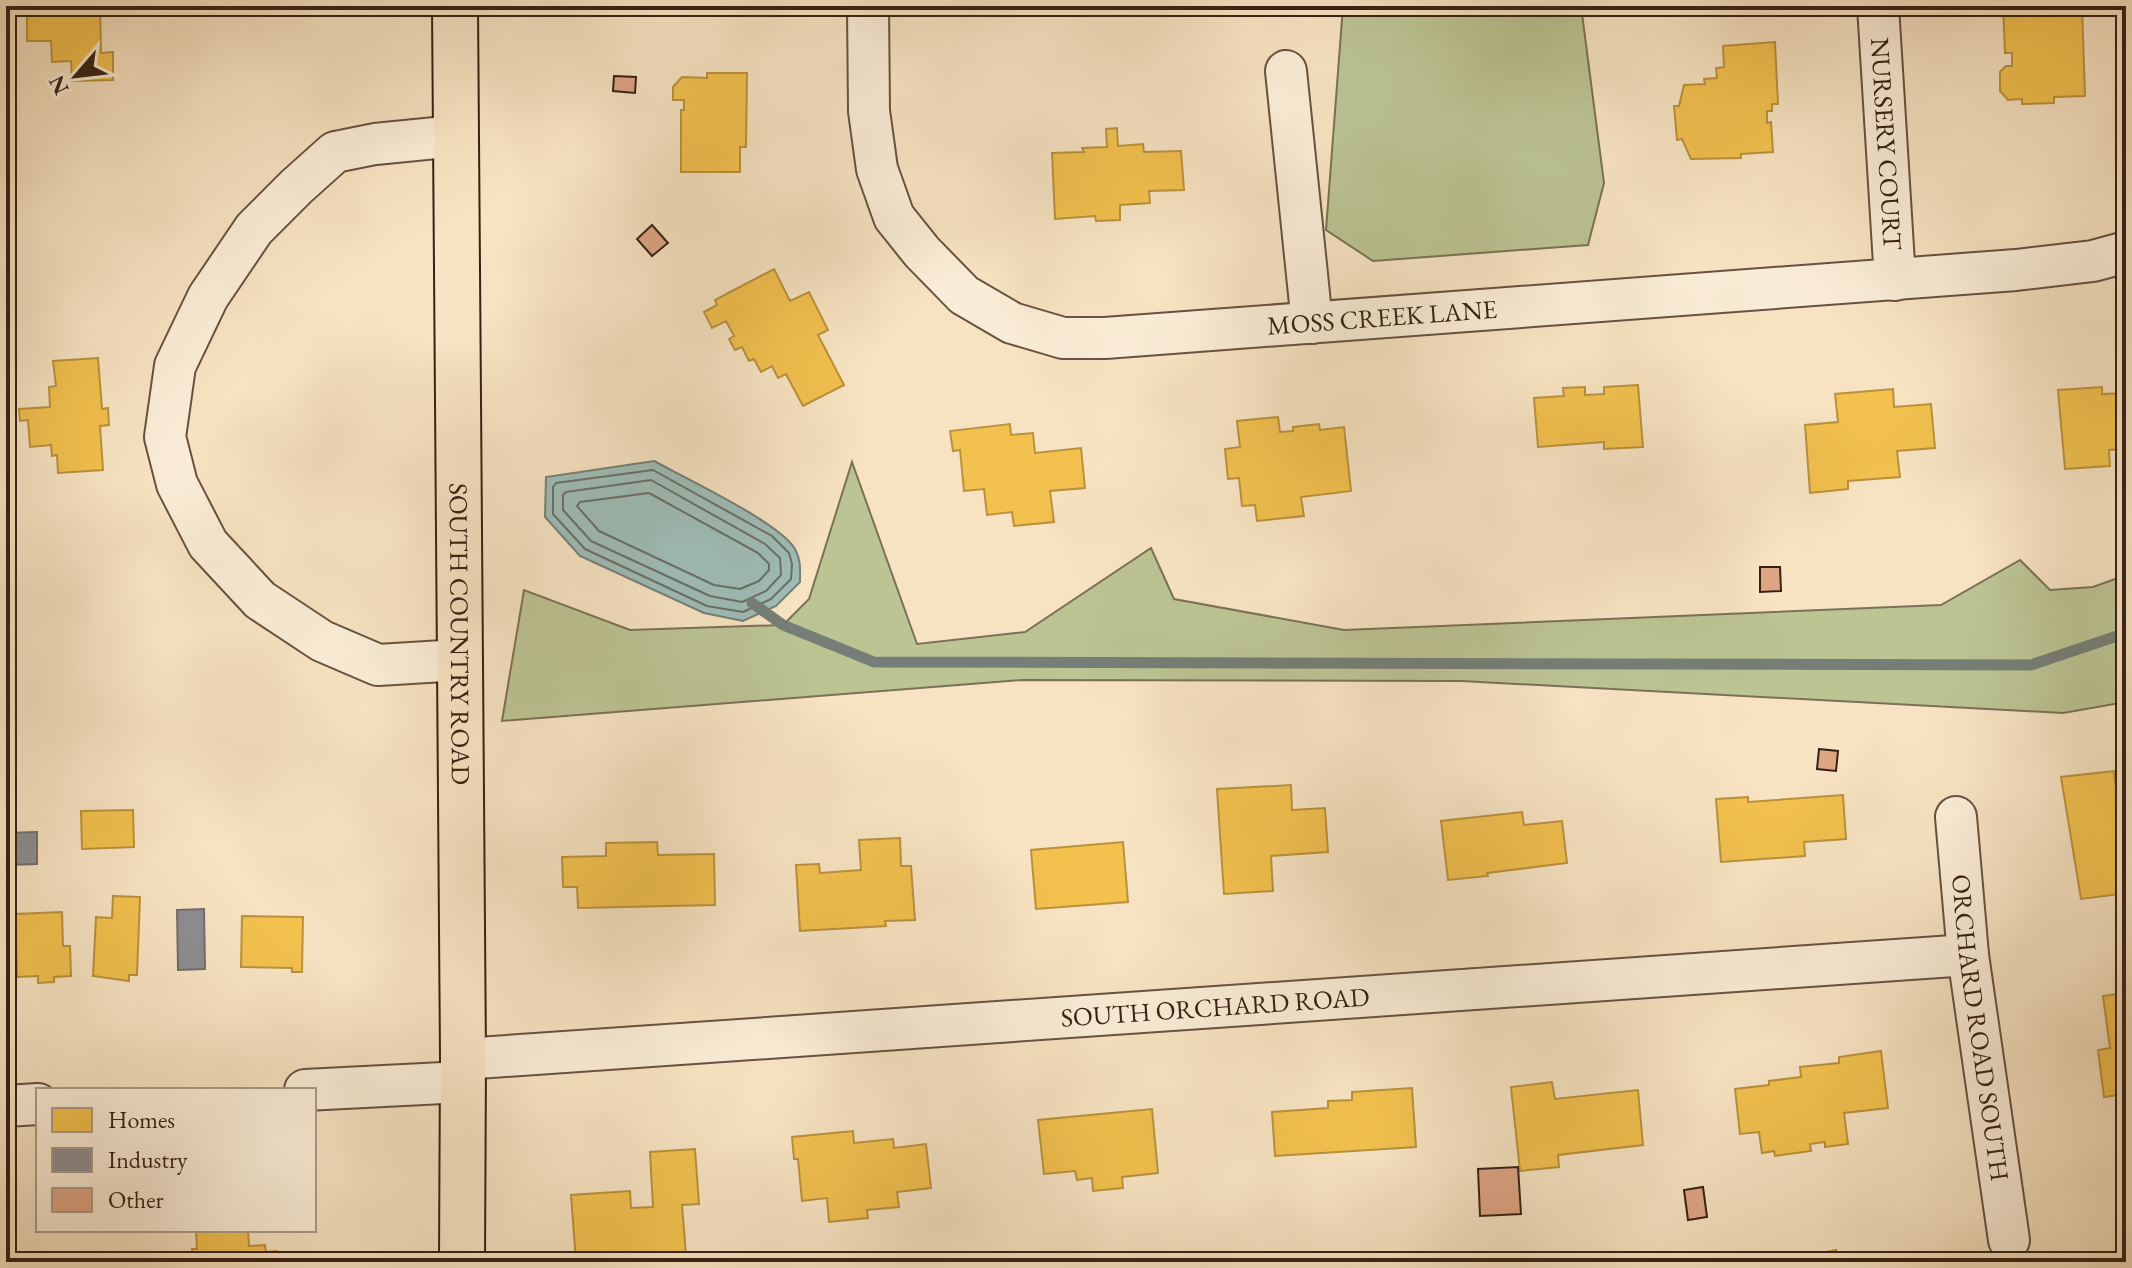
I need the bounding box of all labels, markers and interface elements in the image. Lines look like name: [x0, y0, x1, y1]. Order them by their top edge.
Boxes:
north arrow: [36, 36, 116, 116]
street label: NURSERY COURT: [1863, 37, 1910, 252]
text: N: [42, 70, 76, 100]
street label: MOSS CREEK LANE: [1266, 292, 1499, 343]
street label: SOUTH COUNTRY ROAD: [442, 483, 478, 785]
street label: ORCHARD ROAD SOUTH: [1944, 873, 2017, 1183]
street label: SOUTH ORCHARD ROAD: [1060, 979, 1371, 1035]
legend: [36, 1088, 316, 1232]
text: Homes: [108, 1104, 175, 1135]
text: Industry: [108, 1144, 188, 1175]
text: Other: [108, 1184, 164, 1215]

